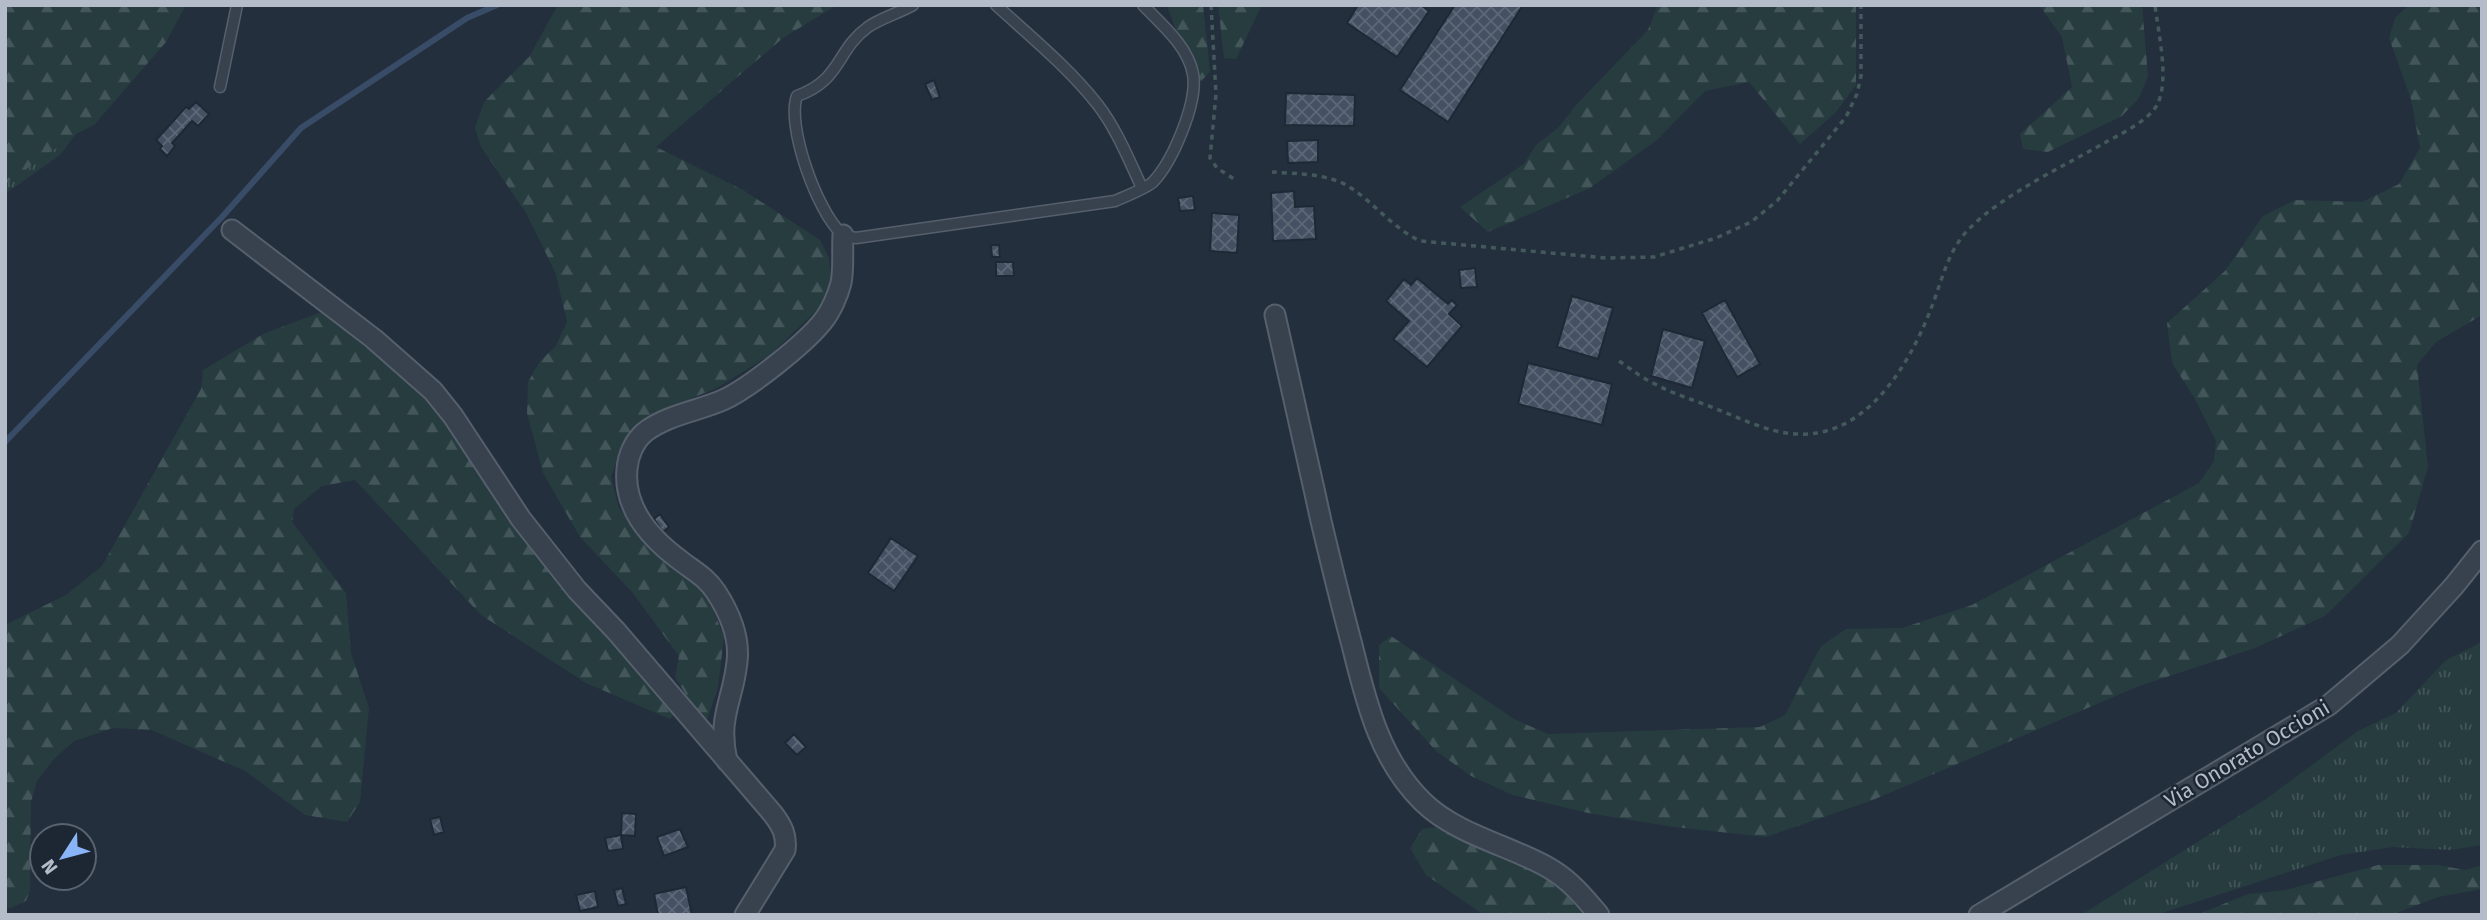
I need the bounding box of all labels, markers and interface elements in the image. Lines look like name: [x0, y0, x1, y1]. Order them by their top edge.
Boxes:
street label: Via Onorato Occioni: [2160, 694, 2334, 814]
north arrow: [28, 822, 98, 892]
text: N: [37, 855, 63, 879]

